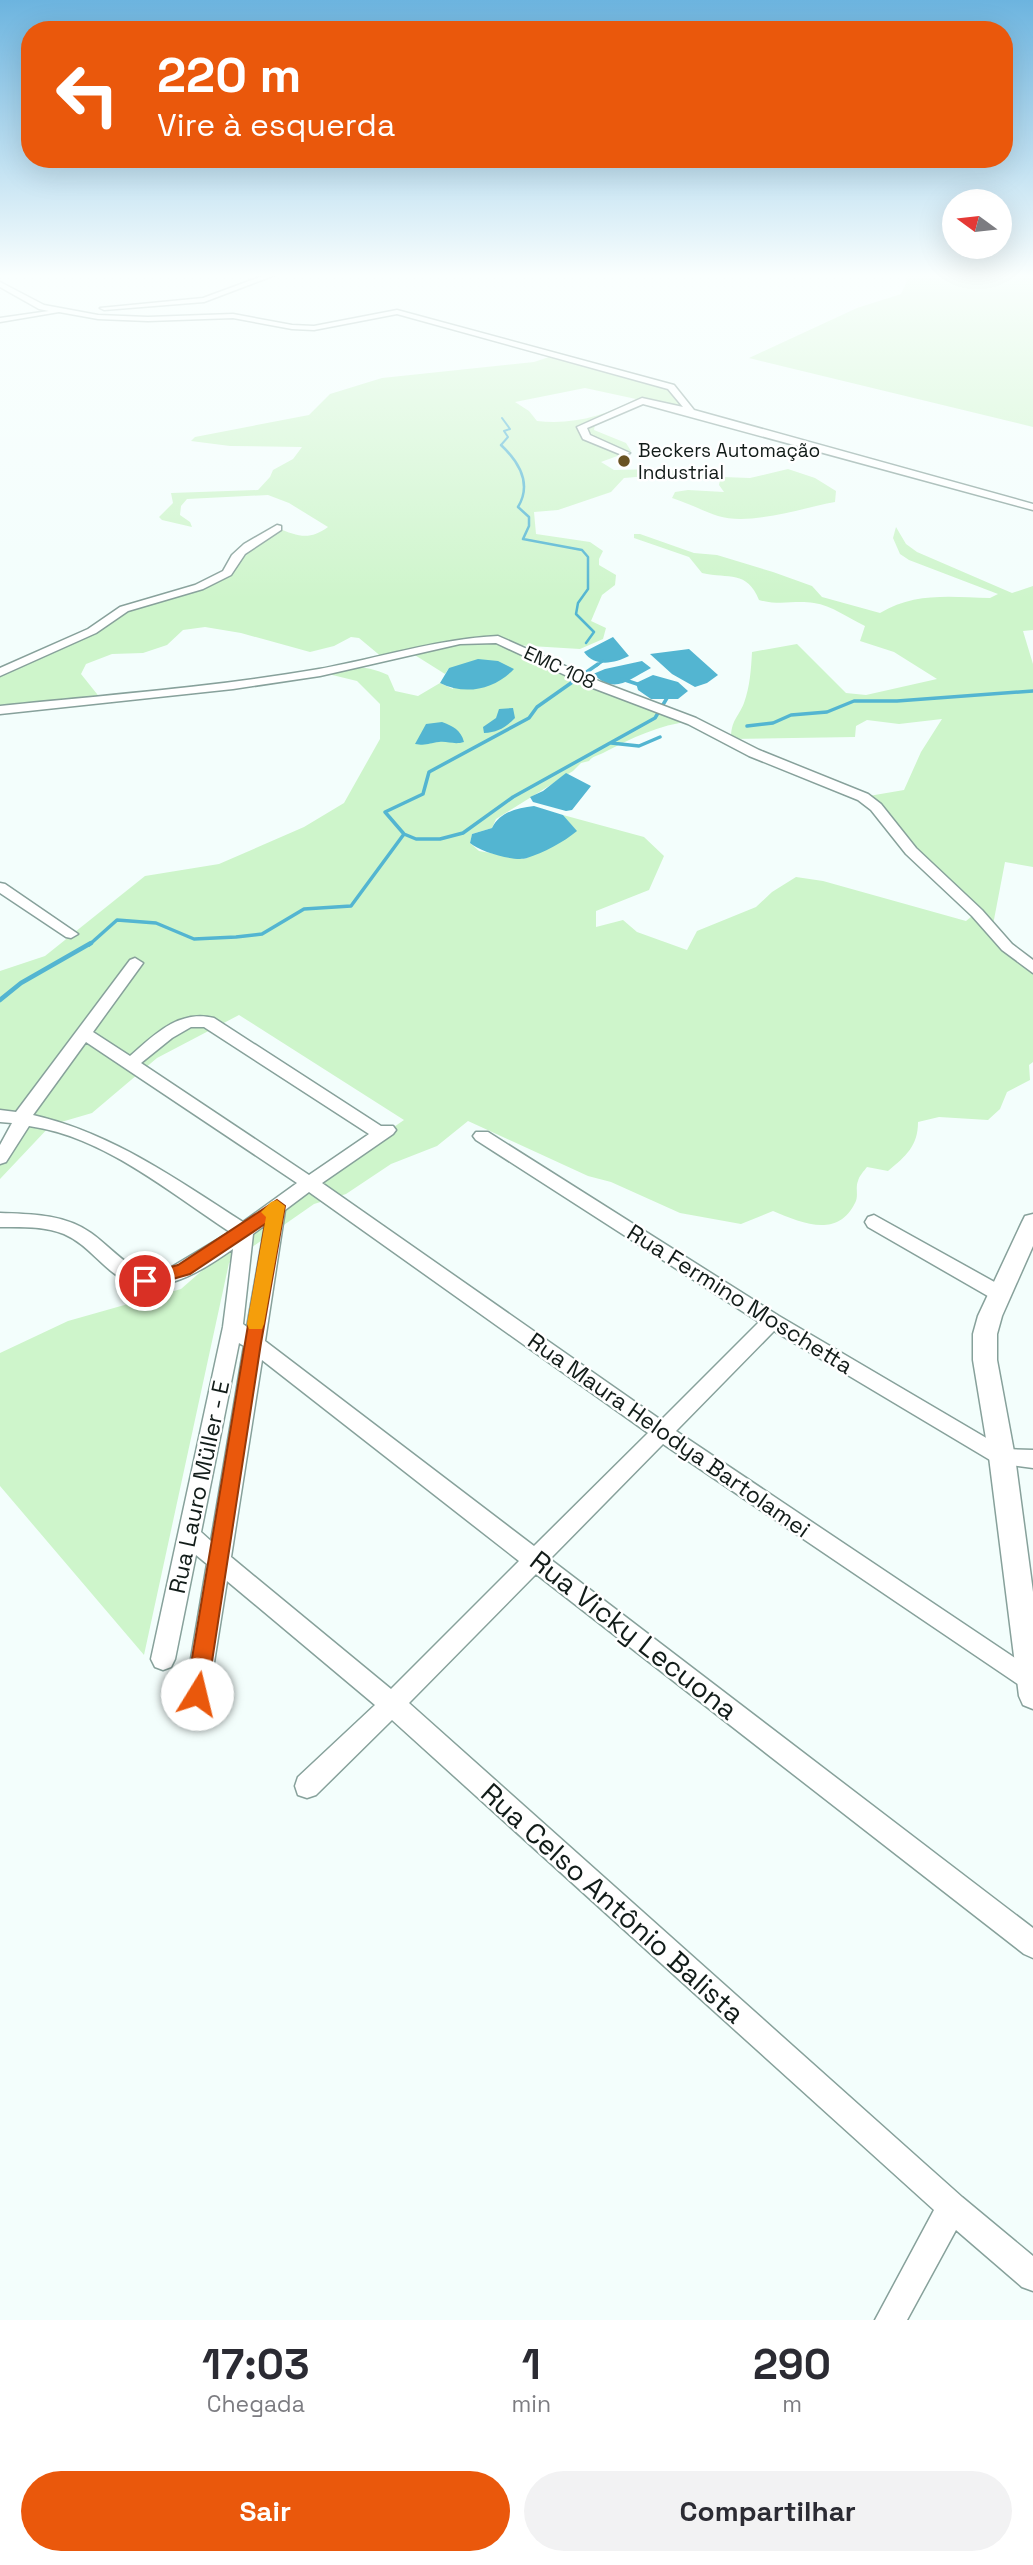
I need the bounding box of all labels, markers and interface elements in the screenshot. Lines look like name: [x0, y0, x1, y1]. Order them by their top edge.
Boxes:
text: 220 m: [157, 44, 301, 106]
icon: left: [42, 49, 133, 140]
text: Vire à esquerda: [157, 105, 395, 145]
north arrow: [942, 189, 1012, 259]
map controls: [942, 189, 1012, 259]
place label: Beckers Automação Industrial: [638, 438, 820, 485]
marker: Beckers Automação Industrial: [616, 453, 632, 469]
street label: EMC 108: [520, 640, 600, 695]
street label: Rua Fermino Moschetta: [621, 1217, 859, 1381]
pin: [115, 1251, 175, 1311]
icon: arrive: [126, 1262, 164, 1300]
street label: Rua Maura Helodya Bartolamei: [522, 1326, 816, 1544]
street label: Rua Lauro Müller - E: [162, 1378, 236, 1596]
street label: Rua Vicky Lecuona: [523, 1543, 745, 1727]
position arrow: [160, 1657, 234, 1731]
street label: Rua Celso Antônio Balista: [474, 1775, 752, 2031]
text: 17:03: [202, 2338, 310, 2391]
text: 1: [522, 2338, 541, 2391]
text: 290: [753, 2338, 831, 2391]
text: Chegada: [207, 2389, 305, 2419]
text: min: [512, 2389, 551, 2419]
text: m: [782, 2389, 802, 2419]
button: Sair: [21, 2471, 510, 2551]
button: Compartilhar: [524, 2471, 1012, 2551]

